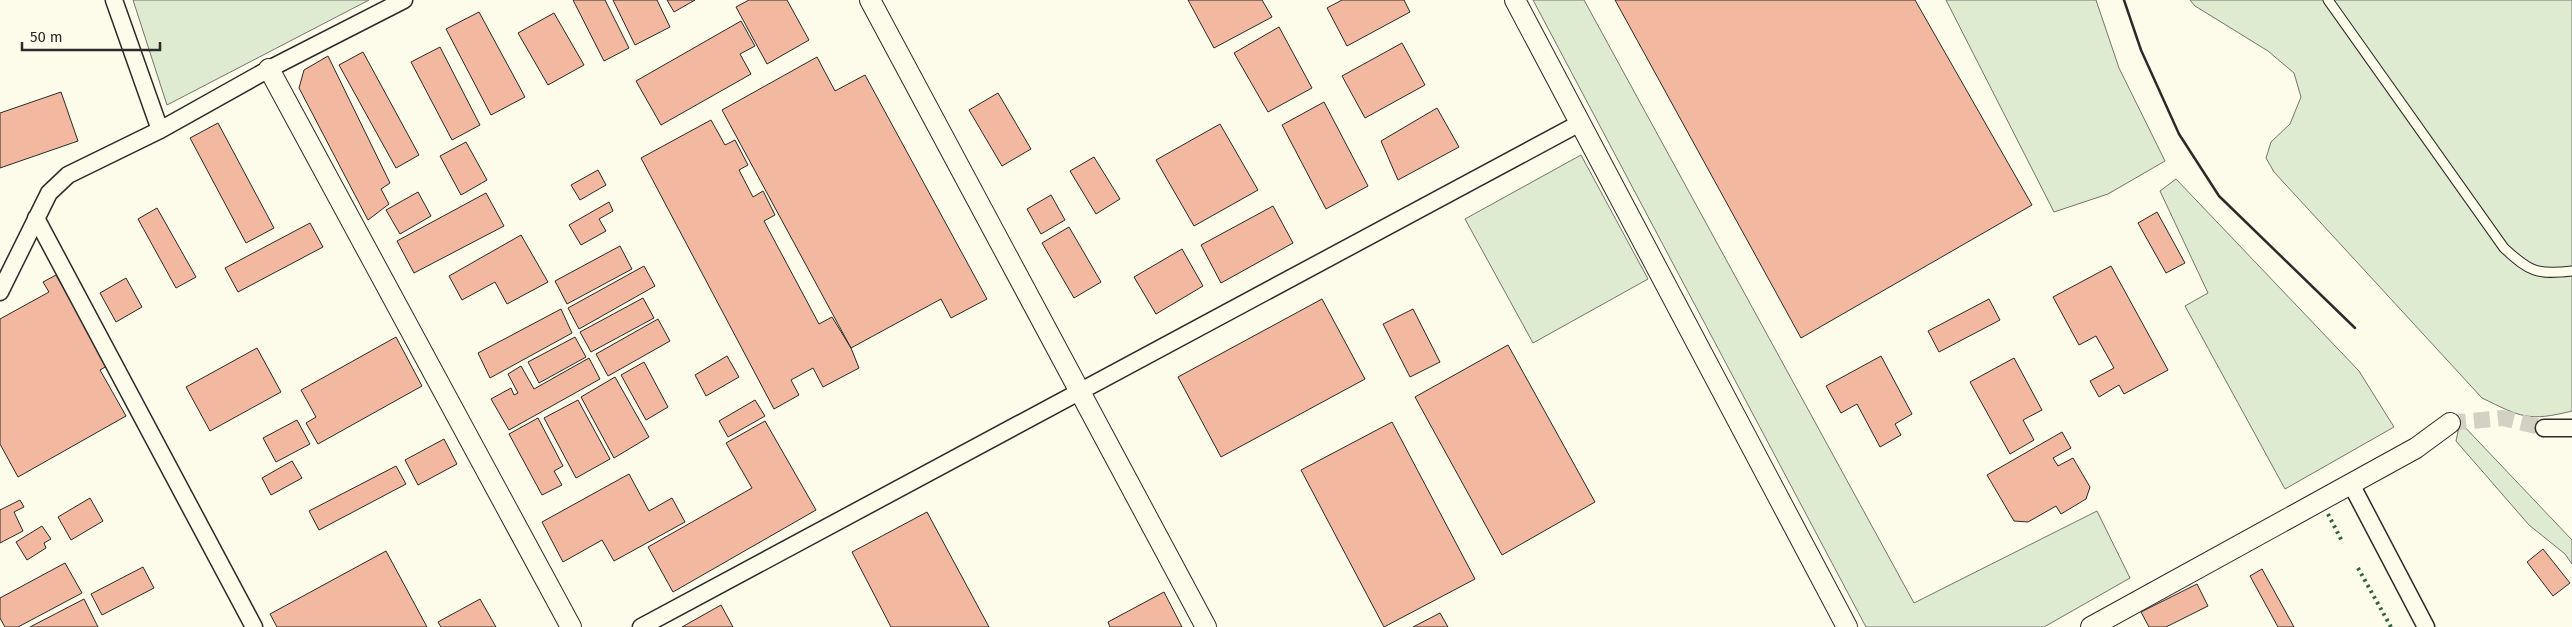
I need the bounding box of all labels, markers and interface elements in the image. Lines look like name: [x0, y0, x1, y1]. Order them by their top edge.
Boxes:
scale bar: [22, 20, 160, 52]
text: 50 m: [30, 28, 63, 46]

